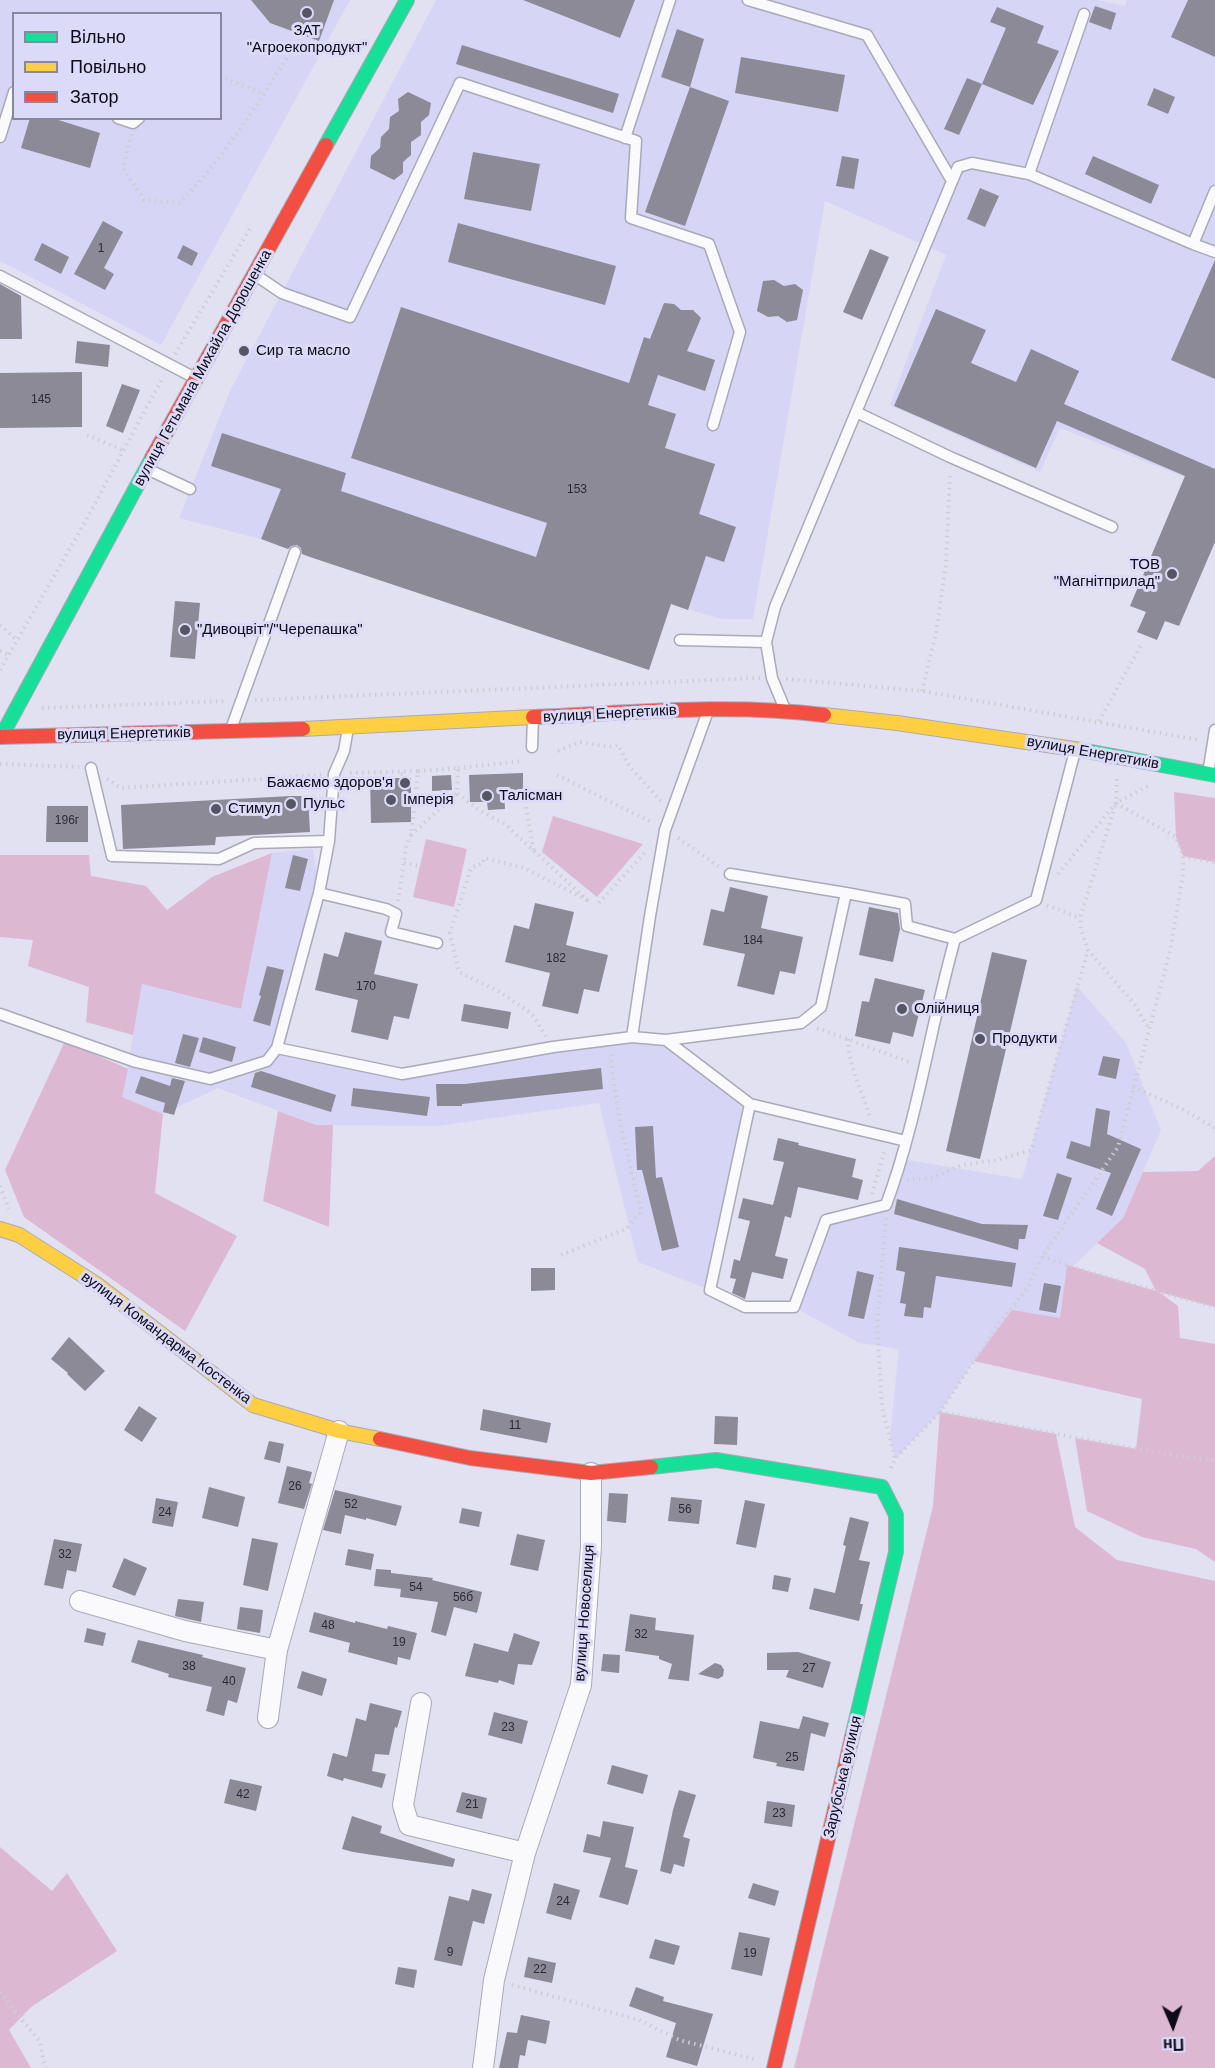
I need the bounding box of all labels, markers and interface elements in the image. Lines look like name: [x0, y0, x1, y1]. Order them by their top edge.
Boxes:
marker: ЗАТ "Агроекопродукт": [300, 6, 314, 20]
legend: [12, 12, 222, 120]
place label: ЗАТ "Агроекопродукт": [247, 22, 367, 57]
text: Вільно: [70, 27, 126, 47]
text: Повільно: [70, 57, 146, 77]
text: Затор: [70, 87, 119, 107]
house number: 1: [98, 242, 104, 256]
street label: вулиця Гетьмана Михайла Дорошенка: [130, 247, 276, 489]
place label: Сир та масло: [256, 342, 350, 360]
marker: Сир та масло: [237, 344, 251, 358]
house number: 145: [31, 393, 51, 407]
house number: 153: [567, 483, 587, 497]
place label: ТОВ "Магнітприлад": [1054, 556, 1160, 591]
marker: ТОВ "Магнітприлад": [1165, 567, 1179, 581]
place label: "Дивоцвіт"/"Черепашка": [197, 621, 363, 639]
marker: "Дивоцвіт"/"Черепашка": [178, 623, 192, 637]
street label: вулиця Енергетиків: [543, 702, 677, 726]
street label: вулиця Енергетиків: [57, 724, 191, 744]
street label: вулиця Енергетиків: [1026, 733, 1160, 773]
place label: Бажаємо здоров'я: [267, 774, 393, 792]
marker: Бажаємо здоров'я: [398, 776, 412, 790]
place label: Талісман: [499, 787, 562, 805]
marker: Талісман: [480, 789, 494, 803]
place label: Імперія: [403, 791, 454, 809]
marker: Імперія: [384, 793, 398, 807]
place label: Пульс: [303, 795, 345, 813]
marker: Пульс: [284, 797, 298, 811]
place label: Стимул: [228, 800, 280, 818]
marker: Стимул: [209, 802, 223, 816]
house number: 196г: [55, 814, 79, 828]
house number: 184: [743, 934, 763, 948]
house number: 182: [546, 952, 566, 966]
house number: 170: [356, 980, 376, 994]
place label: Олійниця: [914, 1000, 979, 1018]
marker: Олійниця: [895, 1002, 909, 1016]
place label: Продукти: [992, 1030, 1057, 1048]
marker: Продукти: [973, 1032, 987, 1046]
street label: вулиця Командарма Костенка: [77, 1268, 255, 1408]
house number: 11: [509, 1419, 521, 1433]
house number: 26: [288, 1480, 302, 1494]
house number: 52: [344, 1498, 358, 1512]
house number: 56: [678, 1503, 692, 1517]
house number: 24: [158, 1506, 172, 1520]
street label: вулиця Новоселиця: [571, 1544, 599, 1682]
house number: 32: [58, 1548, 72, 1562]
house number: 54: [409, 1581, 423, 1595]
house number: 56б: [453, 1591, 473, 1605]
house number: 48: [321, 1619, 335, 1633]
house number: 32: [634, 1628, 648, 1642]
house number: 19: [392, 1636, 406, 1650]
house number: 38: [182, 1660, 196, 1674]
house number: 27: [802, 1662, 816, 1676]
house number: 40: [222, 1675, 236, 1689]
street label: Зарубська вулиця: [820, 1714, 866, 1840]
house number: 23: [501, 1721, 515, 1735]
house number: 25: [785, 1751, 799, 1765]
house number: 42: [236, 1788, 250, 1802]
house number: 21: [465, 1798, 479, 1812]
house number: 23: [772, 1807, 786, 1821]
house number: 24: [556, 1895, 570, 1909]
house number: 9: [447, 1946, 453, 1960]
house number: 19: [743, 1947, 757, 1961]
house number: 22: [533, 1963, 547, 1977]
north arrow: [1143, 1996, 1203, 2056]
text: Пн: [1163, 2036, 1185, 2053]

